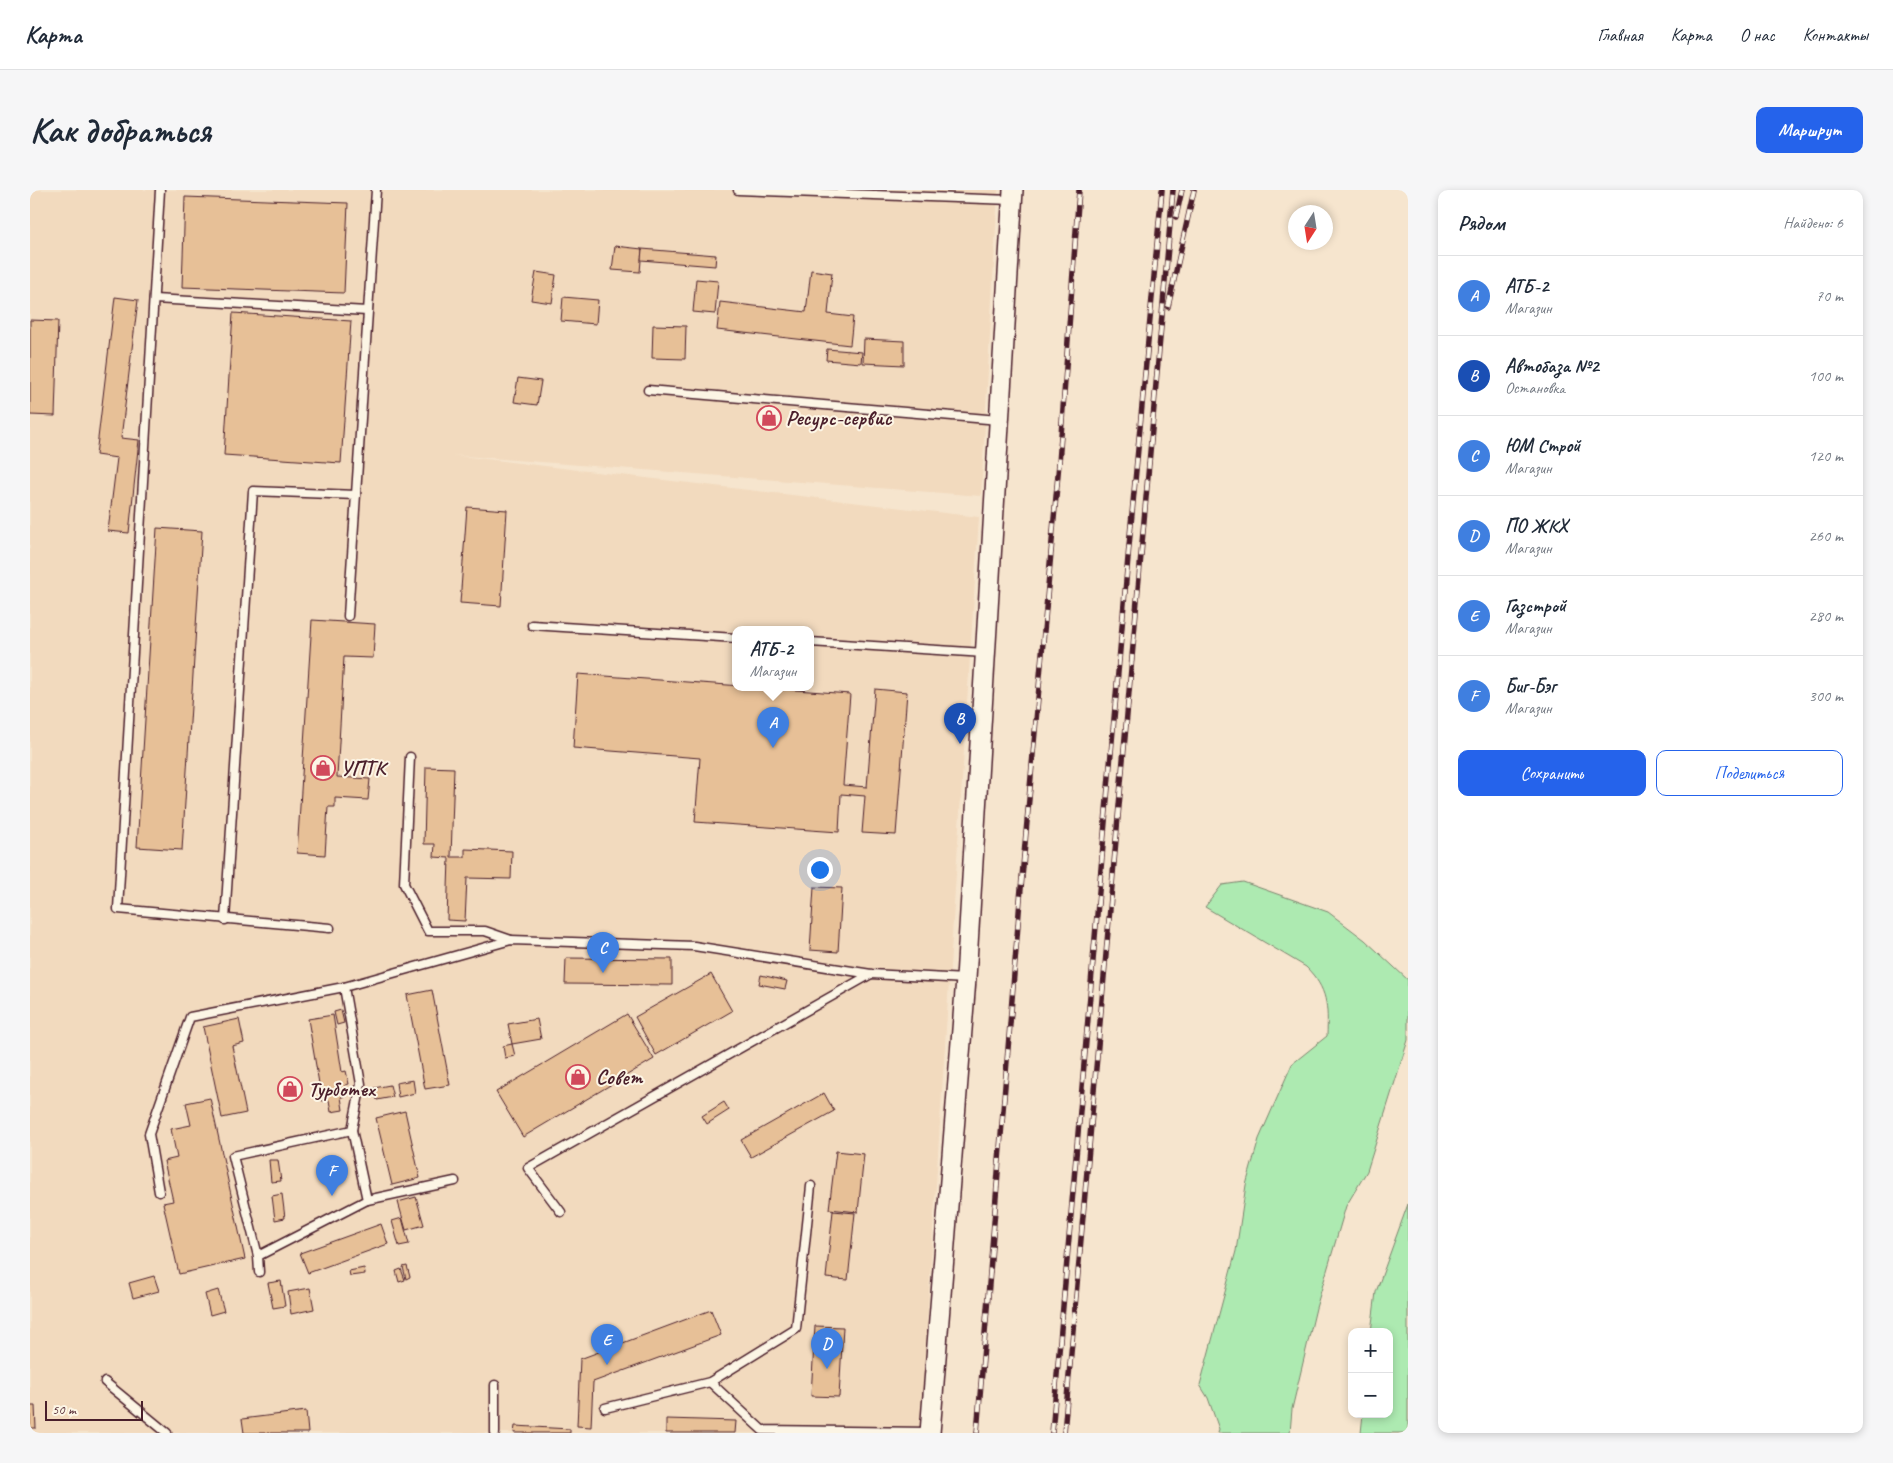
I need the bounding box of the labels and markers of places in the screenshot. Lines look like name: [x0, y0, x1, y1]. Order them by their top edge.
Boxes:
shop icon: Ресурс-сервис: [756, 405, 782, 431]
place label: Ресурс-сервис: [786, 405, 893, 432]
pin: B: [944, 703, 976, 744]
pin: A: [757, 707, 789, 748]
shop icon: УПТК: [310, 755, 336, 781]
place label: УПТК: [340, 755, 389, 781]
pin: C: [587, 932, 619, 973]
shop icon: Совет: [565, 1064, 591, 1090]
place label: Совет: [596, 1064, 644, 1090]
shop icon: Турботех: [277, 1076, 303, 1102]
place label: Турботех: [308, 1076, 376, 1102]
pin: F: [316, 1155, 348, 1196]
pin: E: [591, 1324, 623, 1365]
pin: D: [811, 1328, 843, 1369]

